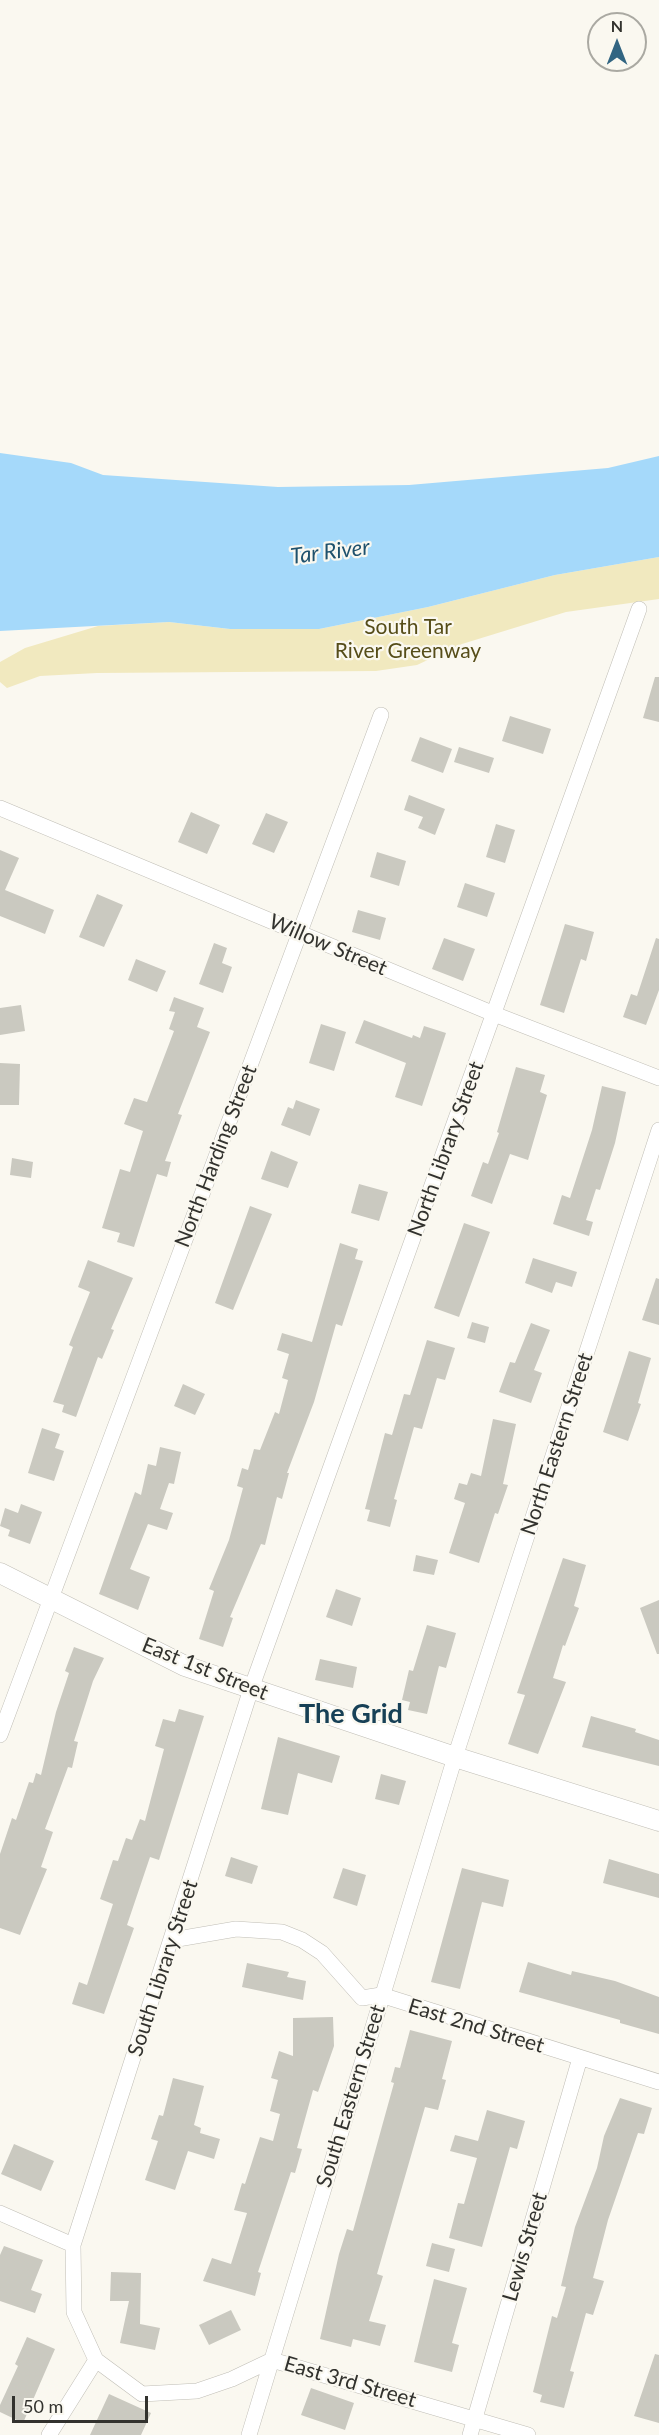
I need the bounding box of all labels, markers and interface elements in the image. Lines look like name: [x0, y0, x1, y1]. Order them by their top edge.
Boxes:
north arrow: [587, 12, 647, 72]
text: N: [611, 16, 623, 35]
water label: Tar River: [289, 534, 371, 570]
park label: South Tar River Greenway: [335, 614, 481, 664]
street label: Willow Street: [265, 909, 391, 981]
street label: North Library Street: [403, 1058, 489, 1240]
street label: North Harding Street: [170, 1061, 262, 1251]
street label: North Eastern Street: [516, 1350, 598, 1538]
street label: East 1st Street: [138, 1632, 272, 1706]
district label: The Grid: [299, 1698, 403, 1730]
street label: South Library Street: [123, 1877, 203, 2059]
street label: East 2nd Street: [405, 1993, 547, 2059]
street label: South Eastern Street: [311, 2002, 391, 2190]
street label: Lewis Street: [497, 2190, 553, 2304]
street label: East 3rd Street: [281, 2351, 419, 2413]
scale bar: [15, 2384, 152, 2422]
text: 50 m: [23, 2395, 63, 2417]

